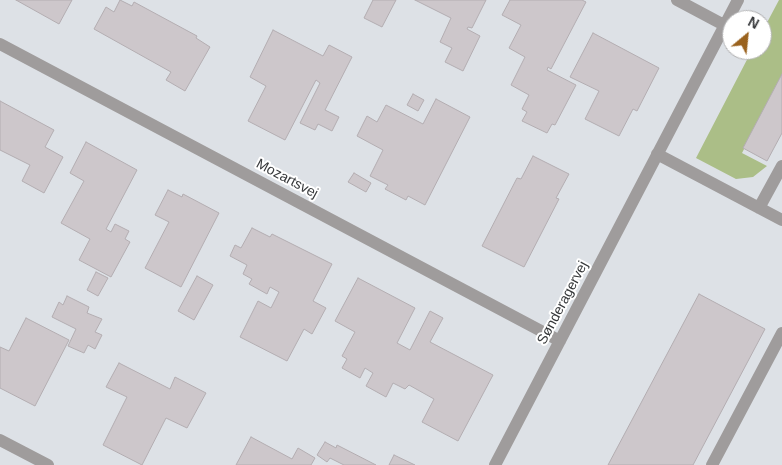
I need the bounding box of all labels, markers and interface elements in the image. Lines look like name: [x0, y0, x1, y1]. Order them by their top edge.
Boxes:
north arrow: [722, 10, 772, 60]
text: N: [745, 13, 762, 32]
street label: Mozartsvej: [253, 156, 321, 202]
street label: Sønderagervej: [534, 259, 592, 347]

